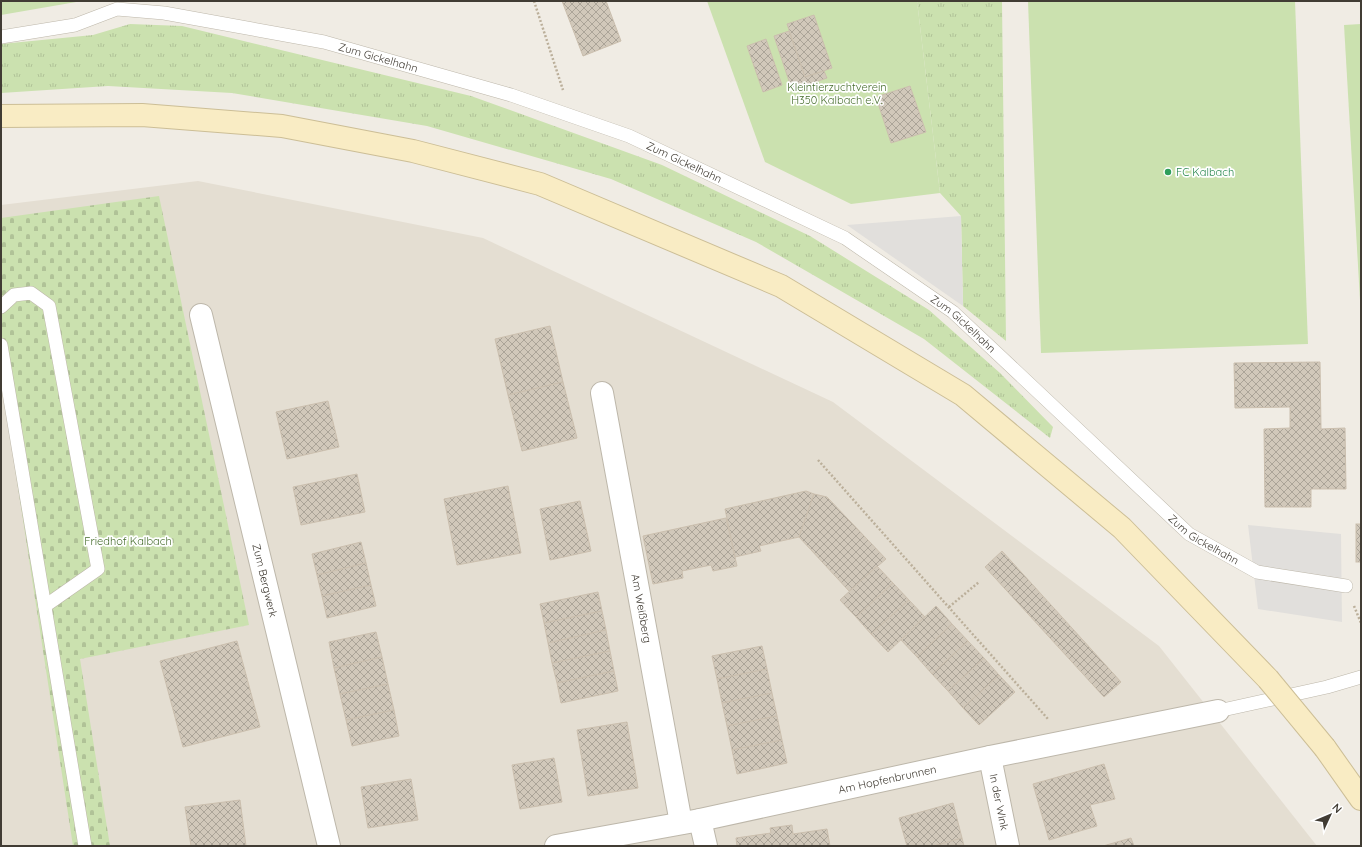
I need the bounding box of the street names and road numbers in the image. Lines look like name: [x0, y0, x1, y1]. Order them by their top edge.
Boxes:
street label: Zum Gickelhahn: [337, 39, 420, 75]
street label: Zum Gickelhahn: [644, 138, 724, 186]
street label: Zum Gickelhahn: [928, 292, 999, 356]
street label: Zum Gickelhahn: [1165, 511, 1242, 568]
street label: Zum Bergwerk: [249, 542, 281, 619]
street label: Am Weißberg: [628, 573, 655, 644]
street label: Am Hopfenbrunnen: [837, 762, 938, 797]
street label: In der Wink: [987, 773, 1012, 832]

